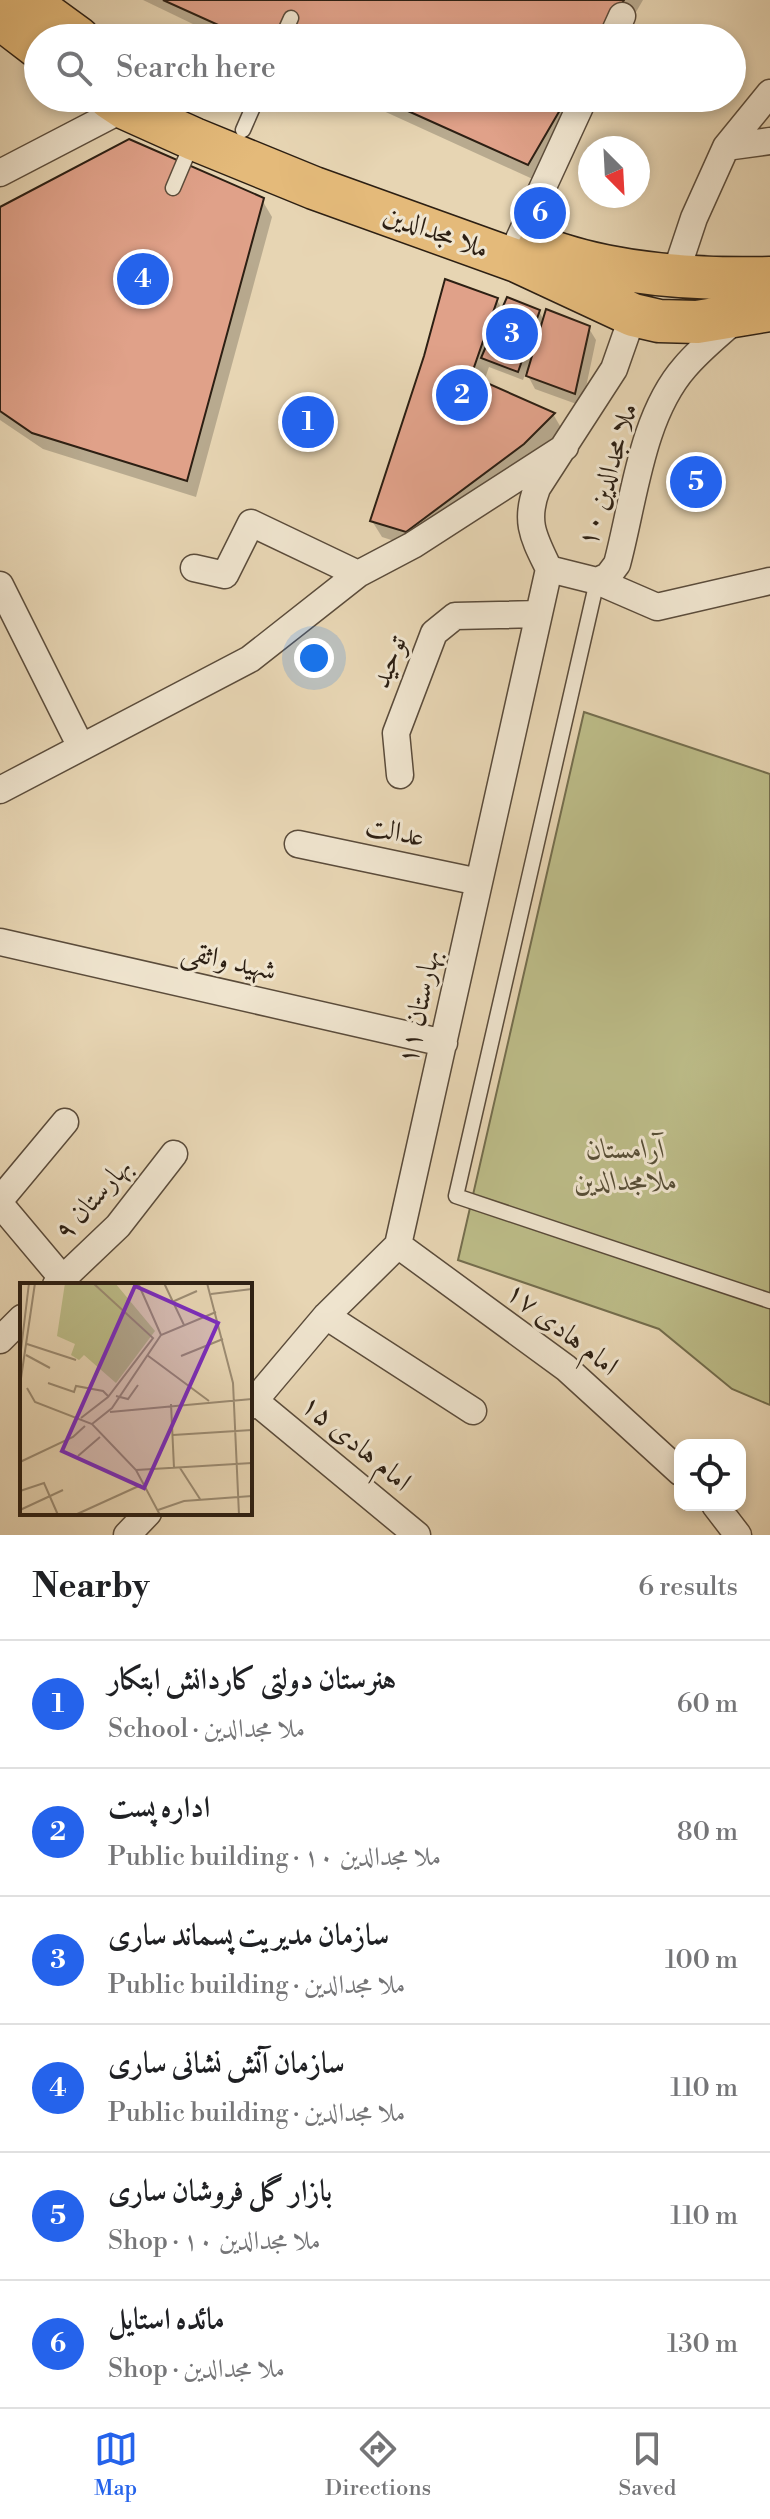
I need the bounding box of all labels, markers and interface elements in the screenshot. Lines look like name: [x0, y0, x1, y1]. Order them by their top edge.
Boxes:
search box: [24, 24, 746, 112]
icon: search: [52, 46, 96, 90]
text: Search here: [116, 49, 276, 87]
north arrow: [578, 136, 650, 208]
pin: 6: [514, 183, 566, 243]
street label: ملا مجدالدین: [379, 197, 493, 267]
pin: 4: [117, 249, 169, 309]
pin: 3: [486, 304, 538, 364]
pin: 2: [436, 365, 488, 425]
pin: 1: [282, 392, 334, 452]
street label: ملا مجدالدین ١٠: [570, 399, 646, 551]
pin: 5: [670, 452, 722, 512]
street label: توحید: [363, 630, 415, 693]
your location: [294, 638, 334, 678]
street label: عدالت: [362, 809, 428, 855]
street label: شهید واثقی: [178, 933, 280, 991]
street label: بهارستان ۱۱: [390, 947, 448, 1067]
park label: آرامستان ملامجدالدین: [574, 1132, 678, 1199]
street label: بهارستان ٩: [47, 1150, 139, 1248]
street label: امام هادی ۱۷: [495, 1274, 625, 1389]
inset map: [20, 1283, 252, 1515]
street label: امام هادی ۱۵: [290, 1387, 418, 1504]
map controls: [674, 1439, 746, 1511]
button: locate: [674, 1439, 746, 1511]
text: Nearby: [32, 1566, 150, 1608]
text: 6 results: [638, 1571, 738, 1603]
text: هنرستان دولتی کاردانش ابتکار: [108, 1661, 396, 1699]
text: 1: [52, 1688, 64, 1720]
text: 60 m: [677, 1688, 738, 1720]
text: School · ملا مجدالدین: [108, 1713, 305, 1745]
text: اداره پست: [108, 1789, 210, 1827]
text: 2: [50, 1816, 66, 1848]
text: 80 m: [677, 1816, 738, 1848]
text: Public building · ملا مجدالدین ١٠: [108, 1841, 441, 1873]
text: سازمان مدیریت پسماند ساری: [108, 1917, 389, 1955]
text: 3: [50, 1944, 66, 1976]
text: 100 m: [665, 1944, 738, 1976]
text: Public building · ملا مجدالدین: [108, 1969, 405, 2001]
text: سازمان آتش نشانی ساری: [108, 2045, 345, 2083]
text: 4: [49, 2072, 67, 2104]
text: 110 m: [670, 2072, 738, 2104]
text: Public building · ملا مجدالدین: [108, 2097, 405, 2129]
text: بازار گل فروشان ساری: [108, 2173, 332, 2211]
text: 5: [50, 2200, 66, 2232]
text: 110 m: [670, 2200, 738, 2232]
text: Shop · ملا مجدالدین ١٠: [108, 2225, 321, 2257]
text: مائده استایل: [108, 2301, 225, 2339]
text: 6: [50, 2328, 66, 2360]
text: 130 m: [667, 2328, 738, 2360]
text: Shop · ملا مجدالدین: [108, 2353, 285, 2385]
tab: Map: [94, 2427, 138, 2502]
tab: Directions: [325, 2427, 431, 2502]
tab: Saved: [619, 2427, 676, 2502]

